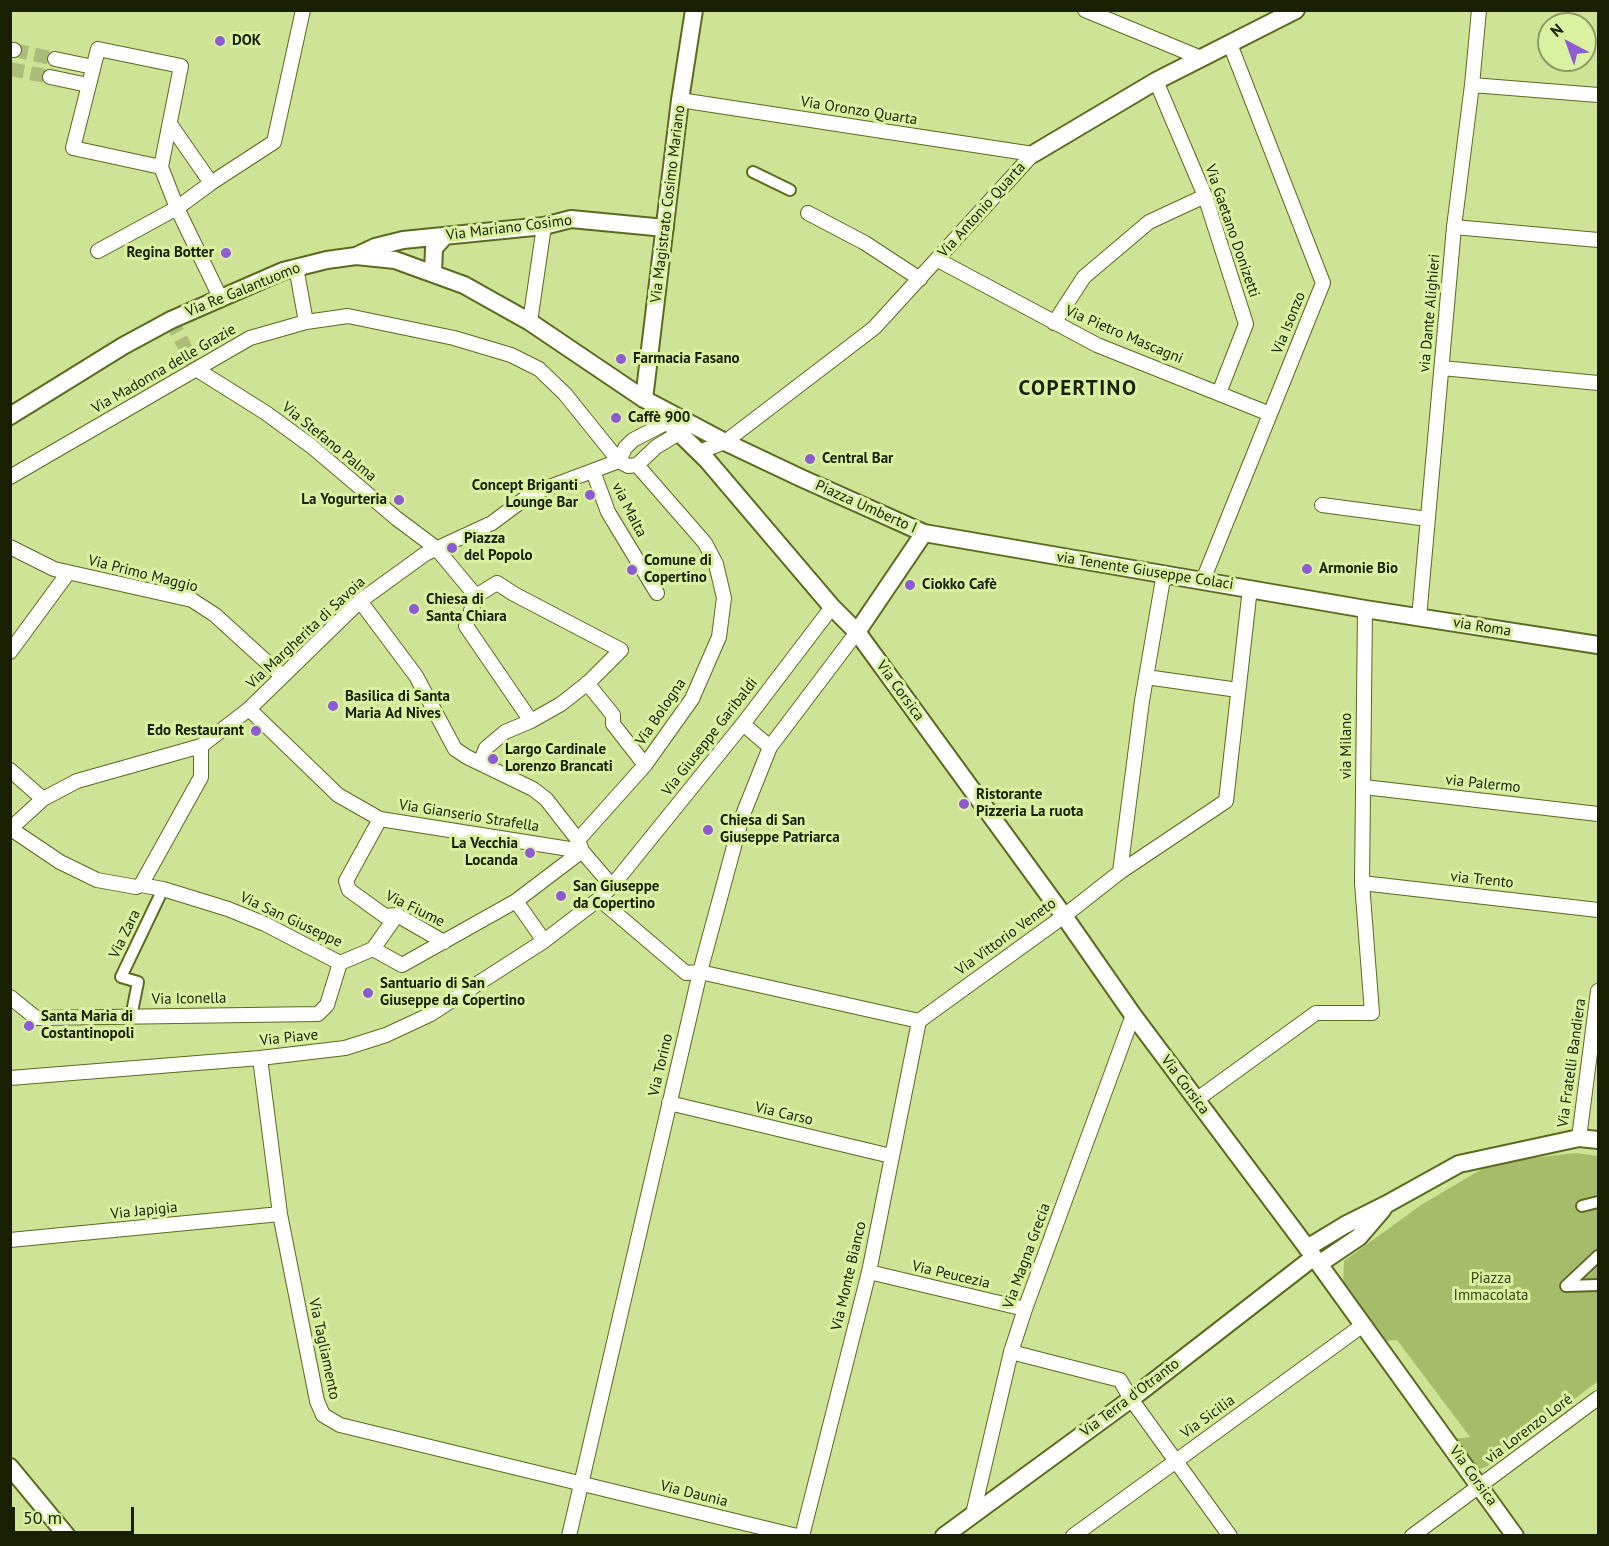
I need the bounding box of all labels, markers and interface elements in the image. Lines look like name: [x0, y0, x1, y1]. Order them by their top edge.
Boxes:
north arrow: [1537, 12, 1597, 72]
text: N: [1546, 19, 1567, 41]
place label: DOK: [232, 32, 261, 50]
marker: DOK: [213, 34, 227, 48]
street label: Via Oronzo Quarta: [799, 93, 919, 129]
street label: Via Magistrato Cosimo Mariano: [647, 104, 689, 304]
street label: Via Antonio Quarta: [934, 159, 1030, 261]
street label: Via Gaetano Donizetti: [1201, 162, 1263, 300]
street label: Via Mariano Cosimo: [445, 211, 573, 245]
place label: Regina Botter: [127, 244, 214, 262]
marker: Regina Botter: [219, 246, 233, 260]
street label: via Dante Alighieri: [1416, 253, 1444, 373]
street label: Via Re Galantuomo: [183, 259, 303, 321]
street label: Via Isonzo: [1268, 289, 1310, 357]
street label: Via Pietro Mascagni: [1062, 302, 1186, 368]
street label: Via Madonna delle Grazie: [89, 320, 239, 418]
place label: Farmacia Fasano: [633, 350, 740, 368]
marker: Farmacia Fasano: [614, 352, 628, 366]
district label: COPERTINO: [1019, 376, 1137, 402]
street label: Via Stefano Palma: [278, 398, 380, 486]
place label: Caffè 900: [628, 409, 690, 427]
marker: Caffè 900: [609, 411, 623, 425]
place label: Central Bar: [822, 450, 893, 468]
marker: Central Bar: [803, 452, 817, 466]
place label: Concept Briganti Lounge Bar: [472, 477, 578, 512]
street label: Piazza Umberto I: [812, 477, 920, 537]
street label: via Malta: [608, 480, 650, 540]
marker: Concept Briganti Lounge Bar: [583, 488, 597, 502]
place label: La Yogurteria: [301, 491, 387, 509]
marker: La Yogurteria: [392, 493, 406, 507]
place label: Piazza del Popolo: [464, 530, 533, 565]
marker: Piazza del Popolo: [445, 541, 459, 555]
street label: via Tenente Giuseppe Colaci: [1055, 548, 1235, 594]
street label: Via Primo Maggio: [86, 552, 200, 596]
place label: Comune di Copertino: [644, 552, 712, 587]
place label: Armonie Bio: [1319, 560, 1398, 578]
marker: Armonie Bio: [1300, 562, 1314, 576]
marker: Comune di Copertino: [625, 563, 639, 577]
street label: Via Margherita di Savoia: [243, 573, 369, 693]
place label: Ciokko Cafè: [922, 576, 997, 594]
marker: Ciokko Cafè: [903, 578, 917, 592]
place label: Chiesa di Santa Chiara: [426, 591, 507, 626]
marker: Chiesa di Santa Chiara: [407, 602, 421, 616]
street label: via Roma: [1452, 614, 1512, 640]
street label: Via Corsica: [872, 658, 928, 724]
street label: Via Giuseppe Garibaldi: [658, 674, 762, 800]
street label: Via Bologna: [632, 675, 690, 749]
place label: Basilica di Santa Maria Ad Nives: [345, 688, 450, 723]
marker: Basilica di Santa Maria Ad Nives: [326, 699, 340, 713]
street label: via Milano: [1338, 713, 1356, 779]
place label: Edo Restaurant: [147, 722, 244, 740]
marker: Edo Restaurant: [249, 724, 263, 738]
place label: Largo Cardinale Lorenzo Brancati: [505, 741, 613, 776]
marker: Largo Cardinale Lorenzo Brancati: [486, 752, 500, 766]
street label: via Palermo: [1445, 771, 1521, 797]
place label: Ristorante Pizzeria La ruota: [976, 786, 1083, 821]
street label: Via Gianserio Strafella: [397, 796, 541, 836]
marker: Ristorante Pizzeria La ruota: [957, 797, 971, 811]
place label: Chiesa di San Giuseppe Patriarca: [720, 812, 840, 847]
marker: Chiesa di San Giuseppe Patriarca: [701, 823, 715, 837]
place label: La Vecchia Locanda: [451, 835, 518, 870]
marker: La Vecchia Locanda: [523, 846, 537, 860]
street label: via Trento: [1450, 868, 1514, 892]
place label: San Giuseppe da Copertino: [573, 878, 659, 913]
street label: Via Fiume: [382, 887, 448, 931]
street label: Via San Giuseppe: [237, 888, 345, 952]
marker: San Giuseppe da Copertino: [554, 889, 568, 903]
street label: Via Vittorio Veneto: [952, 895, 1060, 979]
street label: Via Zara: [106, 907, 144, 961]
place label: Santuario di San Giuseppe da Copertino: [380, 975, 525, 1010]
marker: Santuario di San Giuseppe da Copertino: [361, 986, 375, 1000]
street label: Via Iconella: [151, 989, 227, 1009]
street label: Via Fratelli Bandiera: [1554, 997, 1590, 1129]
place label: Santa Maria di Costantinopoli: [41, 1008, 134, 1043]
marker: Santa Maria di Costantinopoli: [22, 1019, 36, 1033]
street label: Via Piave: [259, 1026, 319, 1050]
street label: Via Torino: [645, 1032, 677, 1098]
street label: Via Corsica: [1157, 1052, 1213, 1118]
street label: Via Carso: [753, 1099, 815, 1129]
street label: Via Japigia: [110, 1199, 178, 1223]
street label: Via Magna Grecia: [1000, 1201, 1054, 1311]
street label: Via Monte Bianco: [828, 1220, 870, 1332]
street label: Via Peucezia: [910, 1257, 992, 1293]
park label: Piazza Immacolata: [1454, 1270, 1528, 1305]
street label: Via Tagliamento: [304, 1297, 344, 1401]
street label: Via Terra d'Otranto: [1077, 1355, 1183, 1441]
street label: via Lorenzo Loré: [1482, 1390, 1576, 1468]
street label: Via Sicilia: [1177, 1391, 1239, 1443]
street label: Via Corsica: [1445, 1443, 1501, 1509]
street label: Via Daunia: [658, 1477, 730, 1511]
scale bar: [15, 1495, 136, 1533]
text: 50 m: [23, 1506, 62, 1529]

